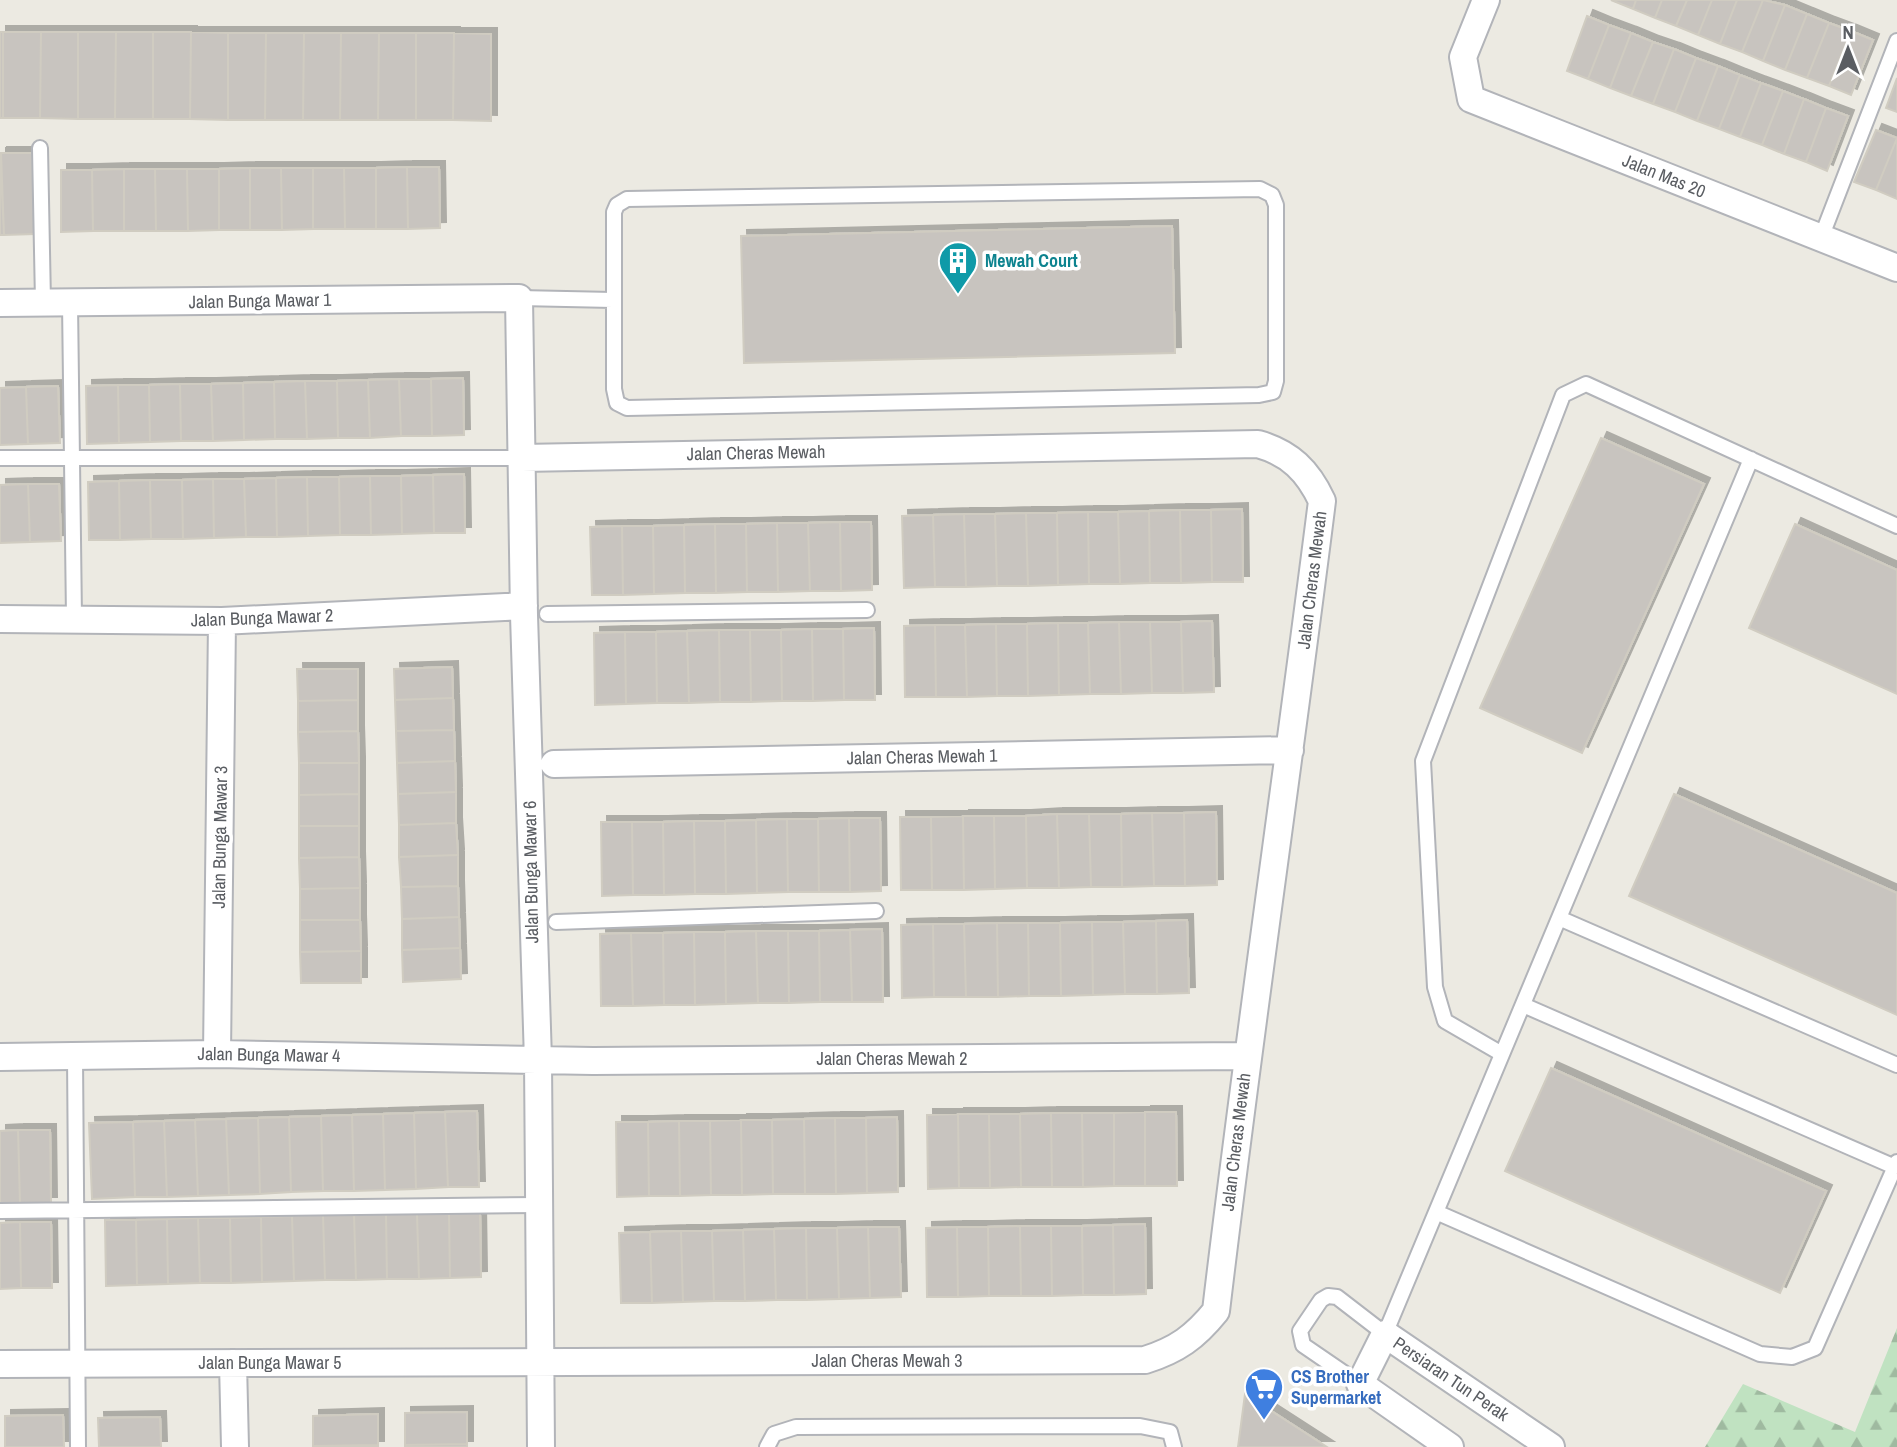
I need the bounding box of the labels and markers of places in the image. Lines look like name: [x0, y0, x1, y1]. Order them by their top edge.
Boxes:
building icon: Mewah Court: [937, 240, 979, 295]
place label: Mewah Court: [985, 248, 1078, 273]
place label: CS Brother Supermarket: [1291, 1364, 1381, 1410]
supermarket icon: CS Brother Supermarket: [1243, 1366, 1285, 1421]

